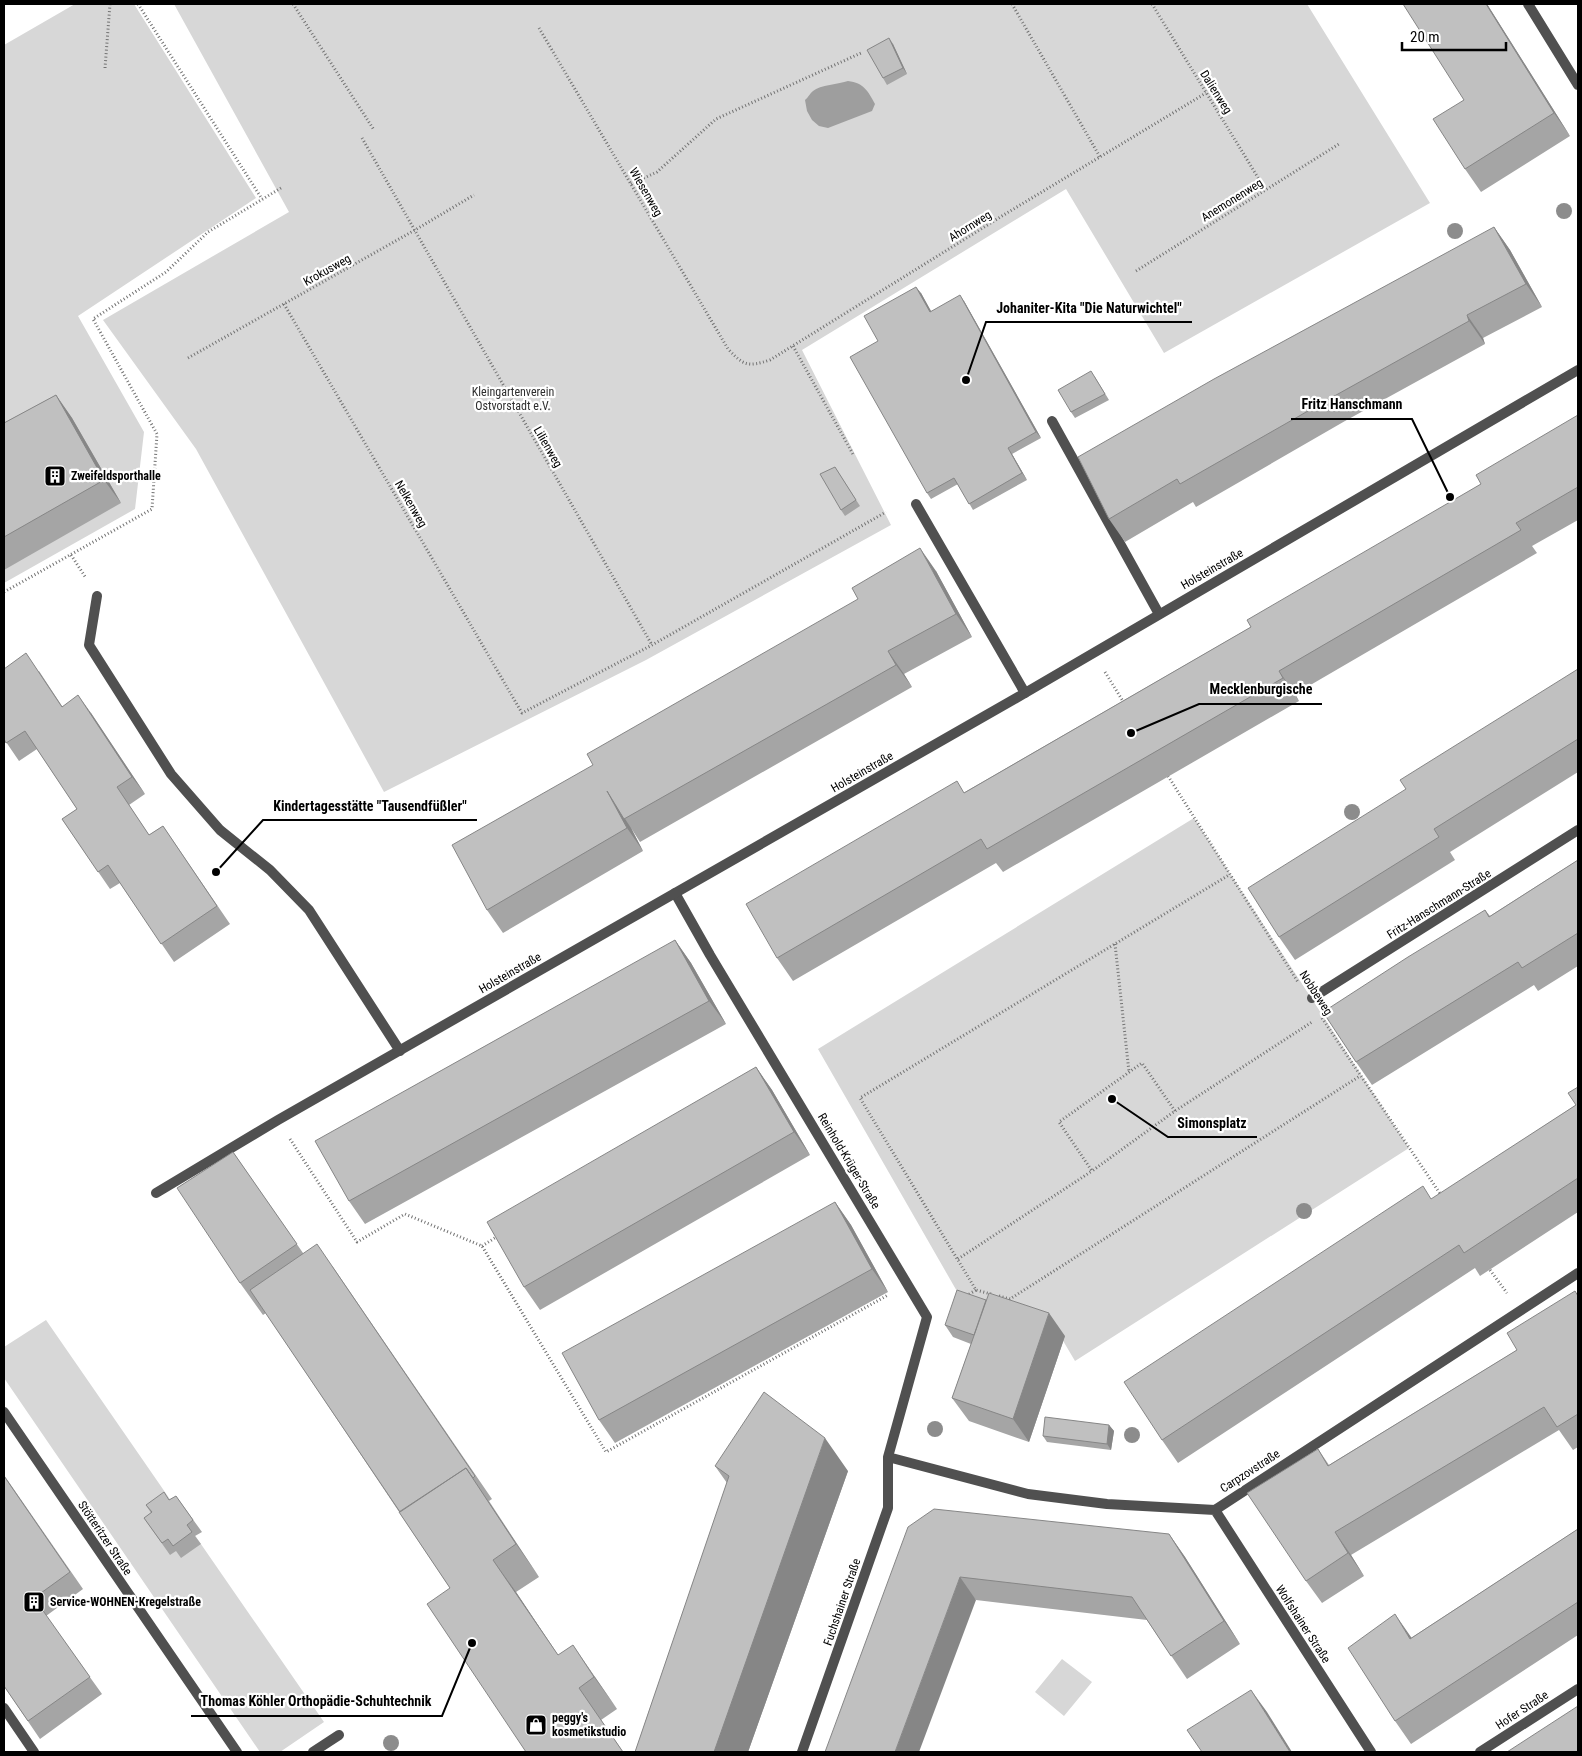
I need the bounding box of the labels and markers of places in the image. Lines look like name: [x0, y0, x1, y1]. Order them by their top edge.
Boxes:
callout: Johaniter-Kita "Die Naturwichtel": [986, 293, 1192, 322]
callout: Fritz Hanschmann: [1291, 390, 1412, 419]
building icon: Zweifeldsporthalle: [43, 464, 67, 488]
place label: Zweifeldsporthalle: [71, 469, 161, 483]
callout: Mecklenburgische: [1199, 675, 1322, 704]
callout: Kindertagesstätte "Tausendfüßler": [263, 791, 477, 820]
callout: Simonsplatz: [1168, 1108, 1257, 1137]
building icon: Service-WOHNEN-Kregelstraße: [22, 1590, 46, 1614]
place label: Service-WOHNEN-Kregelstraße: [50, 1595, 201, 1609]
callout: Thomas Köhler Orthopädie-Schuhtechnik: [191, 1687, 442, 1716]
place label: peggy's kosmetikstudio: [552, 1711, 626, 1739]
shop icon: peggy's kosmetikstudio: [524, 1713, 548, 1737]

